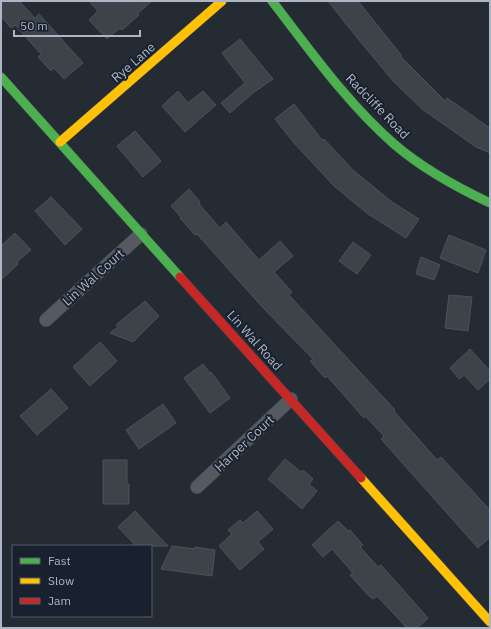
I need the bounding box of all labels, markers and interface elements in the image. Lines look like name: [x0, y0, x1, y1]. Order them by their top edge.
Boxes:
scale bar: [14, 12, 140, 38]
text: 50 m: [20, 18, 48, 33]
street label: Rye Lane: [108, 39, 159, 86]
street label: Radcliffe Road: [342, 70, 413, 143]
street label: Lin Wal Court: [59, 245, 128, 310]
street label: Lin Wal Road: [223, 307, 286, 374]
street label: Harper Court: [211, 411, 278, 475]
legend: [12, 545, 152, 617]
text: Fast: [48, 553, 71, 568]
text: Slow: [48, 573, 74, 588]
text: Jam: [48, 593, 71, 608]

